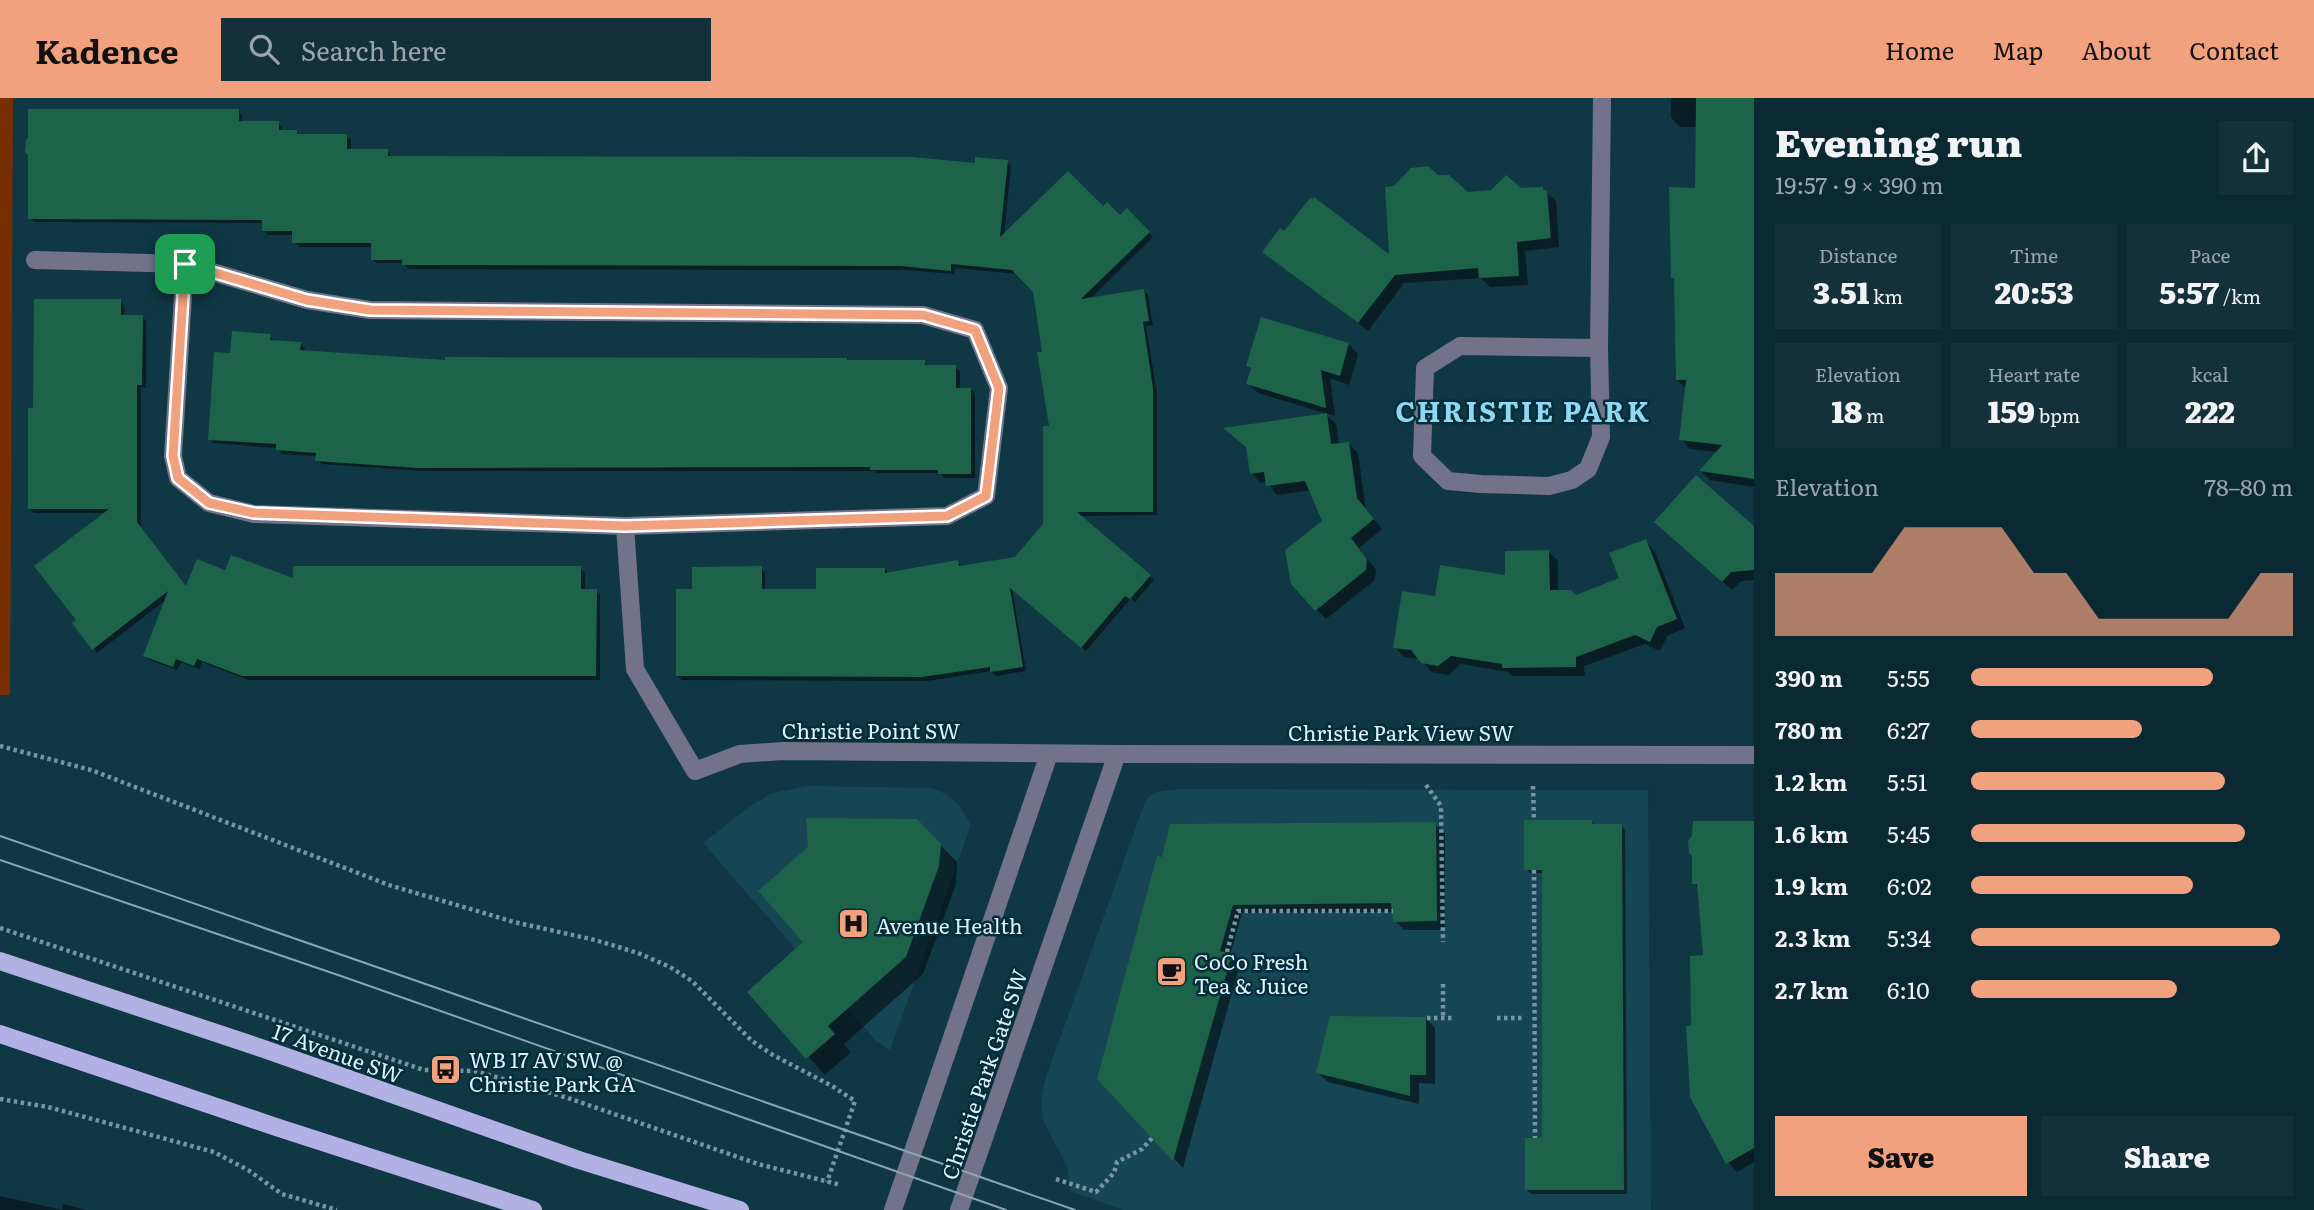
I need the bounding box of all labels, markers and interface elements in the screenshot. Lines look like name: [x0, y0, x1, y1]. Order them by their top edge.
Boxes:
search box: [221, 18, 711, 81]
text: Kadence: [35, 25, 179, 74]
icon: search: [245, 30, 283, 68]
text: Search here: [301, 30, 447, 69]
text: Home: [1885, 32, 1954, 67]
text: Map: [1992, 32, 2043, 67]
text: About: [2081, 32, 2151, 67]
text: Contact: [2189, 32, 2279, 67]
text: Evening run: [1775, 112, 2022, 169]
button: share: [2219, 121, 2293, 195]
text: 19:57 · 9 × 390 m: [1775, 167, 1943, 201]
pin: [155, 234, 215, 294]
text: Distance: [1819, 241, 1897, 269]
text: Time: [2010, 241, 2058, 269]
text: Pace: [2190, 241, 2230, 269]
icon: arrive: [166, 245, 204, 283]
text: 3.51: [1813, 269, 1869, 313]
text: 20:53: [1994, 269, 2074, 313]
text: 5:57: [2159, 269, 2219, 313]
text: km: [1869, 282, 1903, 310]
text: /km: [2219, 282, 2261, 310]
text: Elevation: [1815, 360, 1901, 388]
text: Heart rate: [1988, 360, 2080, 388]
text: kcal: [2191, 360, 2229, 388]
text: 18: [1831, 388, 1862, 432]
text: 159: [1988, 388, 2035, 432]
text: 222: [2185, 388, 2235, 432]
district label: CHRISTIE PARK: [1395, 389, 1651, 431]
text: m: [1862, 401, 1885, 429]
text: bpm: [2035, 401, 2080, 429]
text: Elevation: [1775, 469, 1879, 503]
text: 78–80 m: [2204, 469, 2293, 503]
text: 390 m: [1775, 660, 1843, 694]
text: 5:55: [1887, 660, 1930, 694]
text: 780 m: [1775, 712, 1843, 746]
text: 6:27: [1887, 712, 1930, 746]
street label: Christie Point SW: [782, 714, 960, 745]
street label: Christie Park View SW: [1288, 716, 1514, 747]
text: 1.2 km: [1775, 764, 1847, 798]
text: 5:51: [1887, 764, 1927, 798]
text: 1.6 km: [1775, 816, 1848, 850]
text: 5:45: [1887, 816, 1930, 850]
text: 1.9 km: [1775, 868, 1848, 902]
text: 6:02: [1887, 868, 1932, 902]
hospital icon: Avenue Health: [836, 907, 870, 941]
place label: Avenue Health: [876, 909, 1023, 940]
text: 2.3 km: [1775, 920, 1851, 954]
text: 5:34: [1887, 920, 1931, 954]
place label: CoCo Fresh Tea & Juice: [1194, 945, 1308, 1000]
cafe icon: CoCo Fresh Tea & Juice: [1154, 955, 1188, 989]
street label: Christie Park Gate SW: [932, 965, 1034, 1183]
text: 2.7 km: [1775, 972, 1849, 1006]
text: 6:10: [1887, 972, 1930, 1006]
street label: 17 Avenue SW: [269, 1014, 407, 1090]
place label: WB 17 AV SW @ Christie Park GA: [469, 1043, 636, 1098]
bus stop icon: WB 17 AV SW @ Christie Park GA: [429, 1053, 463, 1087]
button: Save: [1775, 1116, 2027, 1196]
button: Share: [2041, 1116, 2293, 1196]

